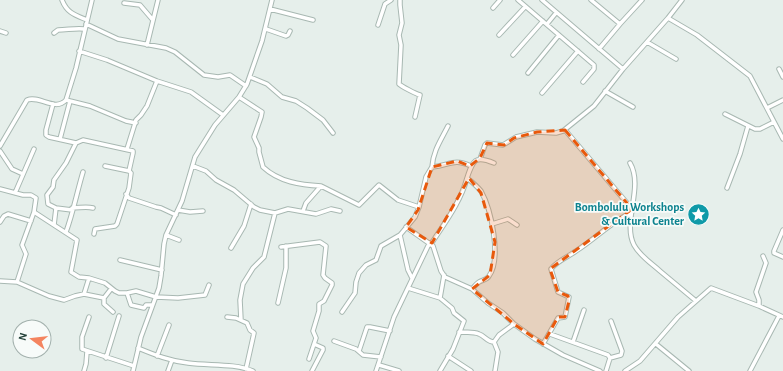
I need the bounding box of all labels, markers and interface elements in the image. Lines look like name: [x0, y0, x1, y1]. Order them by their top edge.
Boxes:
place label: Bombolulu Workshops & Cultural Center: [575, 201, 685, 227]
place icon: Bombolulu Workshops & Cultural Center: [686, 201, 712, 227]
north arrow: [12, 319, 52, 359]
text: N: [17, 331, 29, 342]

